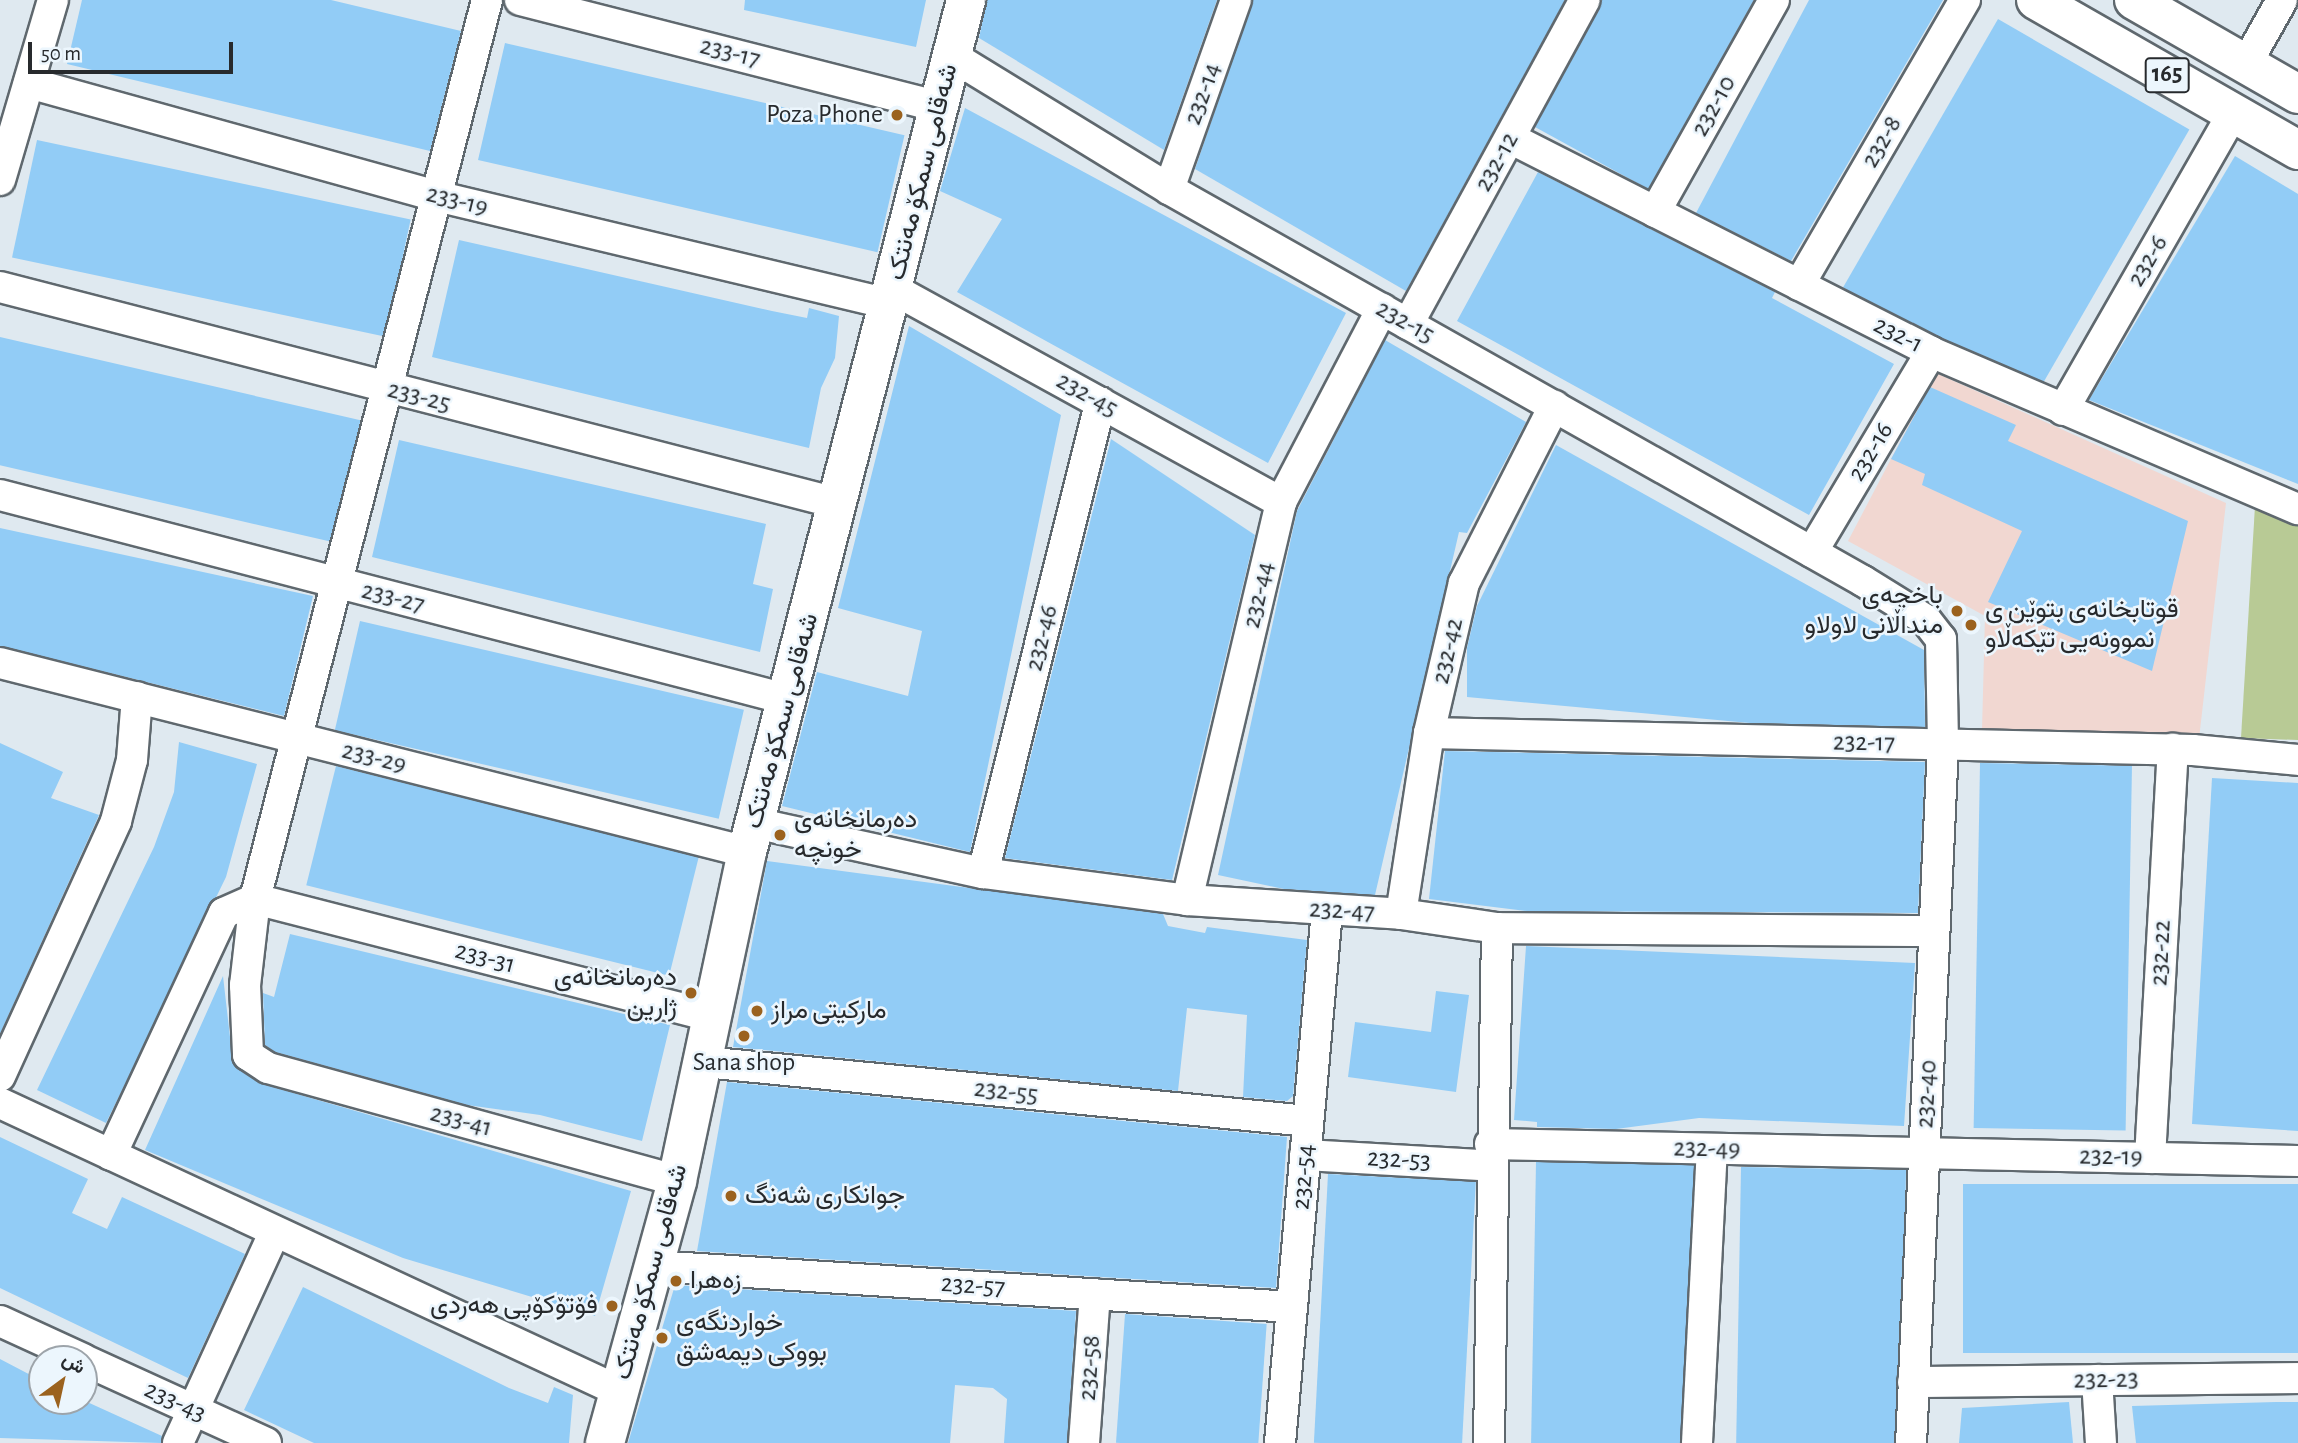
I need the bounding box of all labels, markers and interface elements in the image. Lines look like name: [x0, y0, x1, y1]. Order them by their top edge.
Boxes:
scale bar: [32, 28, 236, 72]
street label: 233-17: [697, 30, 763, 76]
text: 50 m: [41, 43, 81, 64]
road number: 165: [2144, 54, 2190, 96]
street label: 232-14: [1177, 59, 1229, 129]
street label: شەقامی سمکۆ مەنتک: [881, 61, 965, 283]
street label: 232-10: [1685, 70, 1743, 142]
place label: Poza Phone: [766, 99, 883, 131]
marker: Poza Phone: [889, 107, 905, 123]
street label: 232-8: [1855, 111, 1909, 173]
street label: 232-12: [1468, 127, 1526, 197]
street label: 233-19: [423, 178, 491, 224]
street label: 232-6: [2121, 230, 2175, 292]
street label: 232-15: [1370, 293, 1440, 351]
street label: 232-1: [1868, 309, 1928, 361]
street label: 232-45: [1051, 365, 1123, 425]
street label: 233-25: [384, 374, 454, 420]
street label: 232-16: [1841, 417, 1901, 487]
street label: 232-44: [1236, 559, 1282, 631]
street label: 233-27: [358, 575, 428, 621]
place label: باخچەی منداڵانی لاولاو: [1805, 580, 1943, 642]
place label: قوتابخانه‌ی بتوێن ی نموونه‌یی تێکه‌ڵاو: [1985, 594, 2179, 656]
street label: 232-46: [1019, 602, 1065, 674]
marker: باخچەی منداڵانی لاولاو: [1949, 603, 1965, 619]
street label: شەقامی سمکۆ مەنتک: [738, 610, 826, 832]
street label: 232-42: [1425, 615, 1471, 687]
marker: قوتابخانه‌ی بتوێن ی نموونه‌یی تێکه‌ڵاو: [1963, 617, 1979, 633]
street label: 232-17: [1833, 727, 1895, 759]
street label: 233-29: [339, 735, 409, 781]
place label: دەرمانخانەی خونچە: [794, 804, 917, 866]
marker: دەرمانخانەی خونچە: [772, 827, 788, 843]
street label: 232-47: [1308, 894, 1376, 928]
street label: 232-22: [2144, 919, 2178, 987]
street label: 233-31: [452, 935, 518, 981]
place label: دەرمانخانەی ژارین: [554, 962, 677, 1024]
marker: دەرمانخانەی ژارین: [683, 985, 699, 1001]
place label: مارکیتی مراز: [771, 995, 887, 1027]
marker: مارکیتی مراز: [749, 1003, 765, 1019]
marker: Sana shop: [736, 1028, 752, 1044]
place label: Sana shop: [693, 1047, 795, 1079]
street label: 232-40: [1910, 1059, 1944, 1129]
street label: 232-55: [972, 1073, 1040, 1111]
street label: 233-41: [427, 1098, 495, 1144]
street label: 232-49: [1673, 1133, 1741, 1165]
street label: 232-19: [2079, 1141, 2143, 1173]
street label: 232-54: [1286, 1143, 1322, 1211]
street label: 232-53: [1366, 1143, 1432, 1177]
street label: شەقامی سمکۆ مەنتک: [607, 1161, 695, 1383]
place label: جوانکاری شەنگ: [745, 1180, 905, 1212]
marker: جوانکاری شەنگ: [723, 1188, 739, 1204]
place label: زەهرا: [690, 1265, 741, 1297]
street label: 232-57: [940, 1268, 1006, 1304]
marker: زەهرا: [668, 1273, 684, 1289]
place label: فۆتۆکۆپی هەردی: [430, 1290, 598, 1322]
marker: فۆتۆکۆپی هەردی: [604, 1298, 620, 1314]
place label: خواردنگەی بووکی دیمەشق: [676, 1307, 827, 1368]
marker: خواردنگەی بووکی دیمەشق: [654, 1330, 670, 1346]
street label: 232-58: [1072, 1334, 1108, 1402]
north arrow: [28, 1345, 98, 1415]
text: ش: [59, 1349, 88, 1378]
street label: 232-23: [2073, 1364, 2139, 1396]
street label: 233-43: [139, 1374, 211, 1430]

